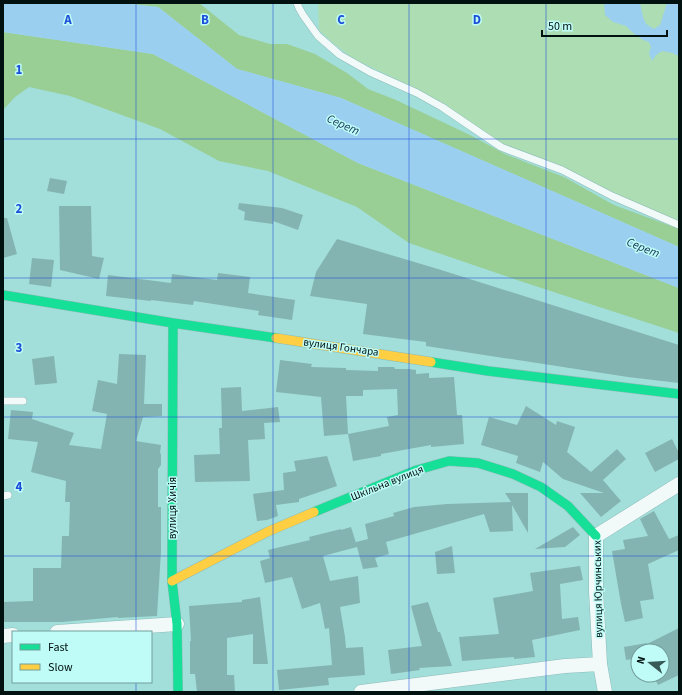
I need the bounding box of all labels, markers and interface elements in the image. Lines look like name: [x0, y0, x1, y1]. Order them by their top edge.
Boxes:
text: A: [63, 11, 72, 29]
text: B: [201, 11, 209, 29]
text: C: [337, 11, 345, 29]
text: D: [473, 11, 481, 29]
scale bar: [542, 12, 667, 38]
text: 50 m: [548, 18, 572, 35]
text: 1: [16, 61, 23, 79]
water label: Серет: [324, 110, 362, 140]
text: 2: [16, 200, 23, 218]
water label: Серет: [624, 234, 662, 262]
street label: вулиця Гончара: [302, 334, 380, 360]
text: 3: [16, 339, 23, 357]
street label: Шкільна вулиця: [348, 462, 426, 504]
street label: вулиця Хичія: [165, 477, 180, 539]
text: 4: [16, 478, 23, 496]
street label: вулиця Юрчинських: [590, 540, 606, 638]
legend: [12, 631, 152, 683]
text: Fast: [48, 639, 68, 656]
north arrow: [630, 643, 670, 683]
text: N: [633, 655, 649, 666]
text: Slow: [48, 659, 73, 676]

